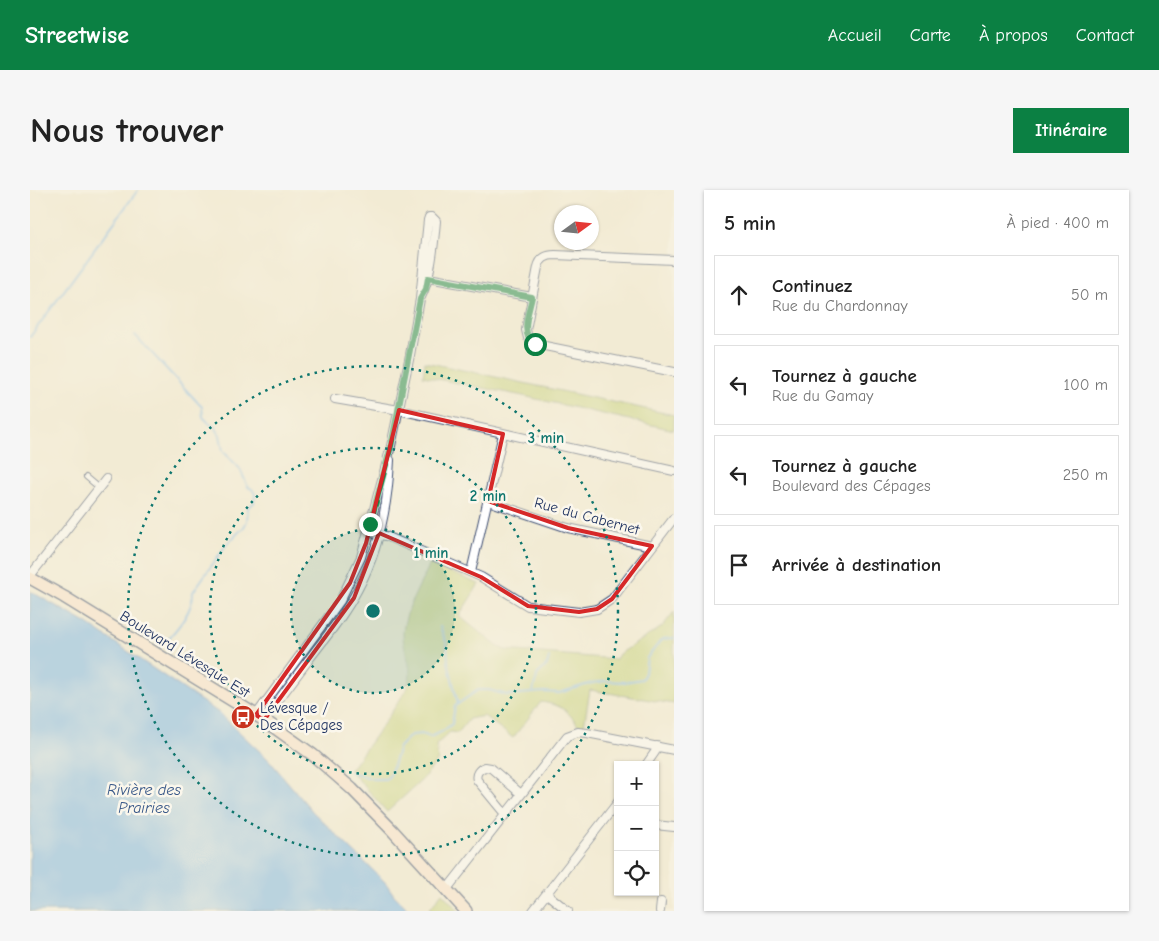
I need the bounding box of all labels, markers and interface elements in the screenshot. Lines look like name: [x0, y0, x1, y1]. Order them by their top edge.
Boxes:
text: Streetwise: [25, 21, 129, 49]
text: Accueil: [828, 25, 882, 46]
text: Carte: [910, 25, 951, 46]
text: À propos: [979, 25, 1048, 46]
text: Contact: [1076, 25, 1134, 46]
button: Itinéraire: [1013, 108, 1129, 153]
text: Nous trouver: [30, 110, 223, 151]
north arrow: [554, 205, 599, 250]
text: 5 min: [724, 211, 776, 235]
text: À pied · 400 m: [1006, 214, 1109, 232]
text: Continuez: [772, 275, 852, 297]
icon: ahead: [725, 281, 753, 309]
text: 50 m: [1071, 286, 1108, 304]
text: Rue du Chardonnay: [772, 297, 908, 315]
route start: [524, 333, 547, 356]
text: Tournez à gauche: [772, 365, 917, 387]
icon: left: [725, 371, 753, 399]
text: 100 m: [1064, 376, 1108, 394]
text: Rue du Gamay: [772, 387, 873, 405]
text: 3 min: [528, 429, 564, 447]
text: Tournez à gauche: [772, 455, 917, 477]
icon: left: [725, 461, 753, 489]
text: 250 m: [1063, 466, 1108, 484]
text: Boulevard des Cépages: [772, 477, 931, 495]
text: 2 min: [470, 487, 506, 505]
street label: Rue du Cabernet: [532, 493, 642, 539]
route end: [359, 513, 382, 536]
text: 1 min: [414, 544, 448, 562]
icon: arrive: [725, 551, 753, 579]
text: Arrivée à destination: [772, 554, 941, 576]
centre of rings: [364, 602, 382, 620]
street label: Boulevard Lévesque Est: [117, 607, 254, 702]
place label: Lévesque / Des Cépages: [260, 699, 342, 734]
bus stop icon: Lévesque / Des Cépages: [230, 704, 256, 730]
map controls: [614, 761, 659, 896]
button: +: [614, 761, 659, 806]
water label: Rivière des Prairies: [107, 781, 181, 817]
button: −: [614, 806, 659, 851]
button: locate: [614, 851, 659, 896]

